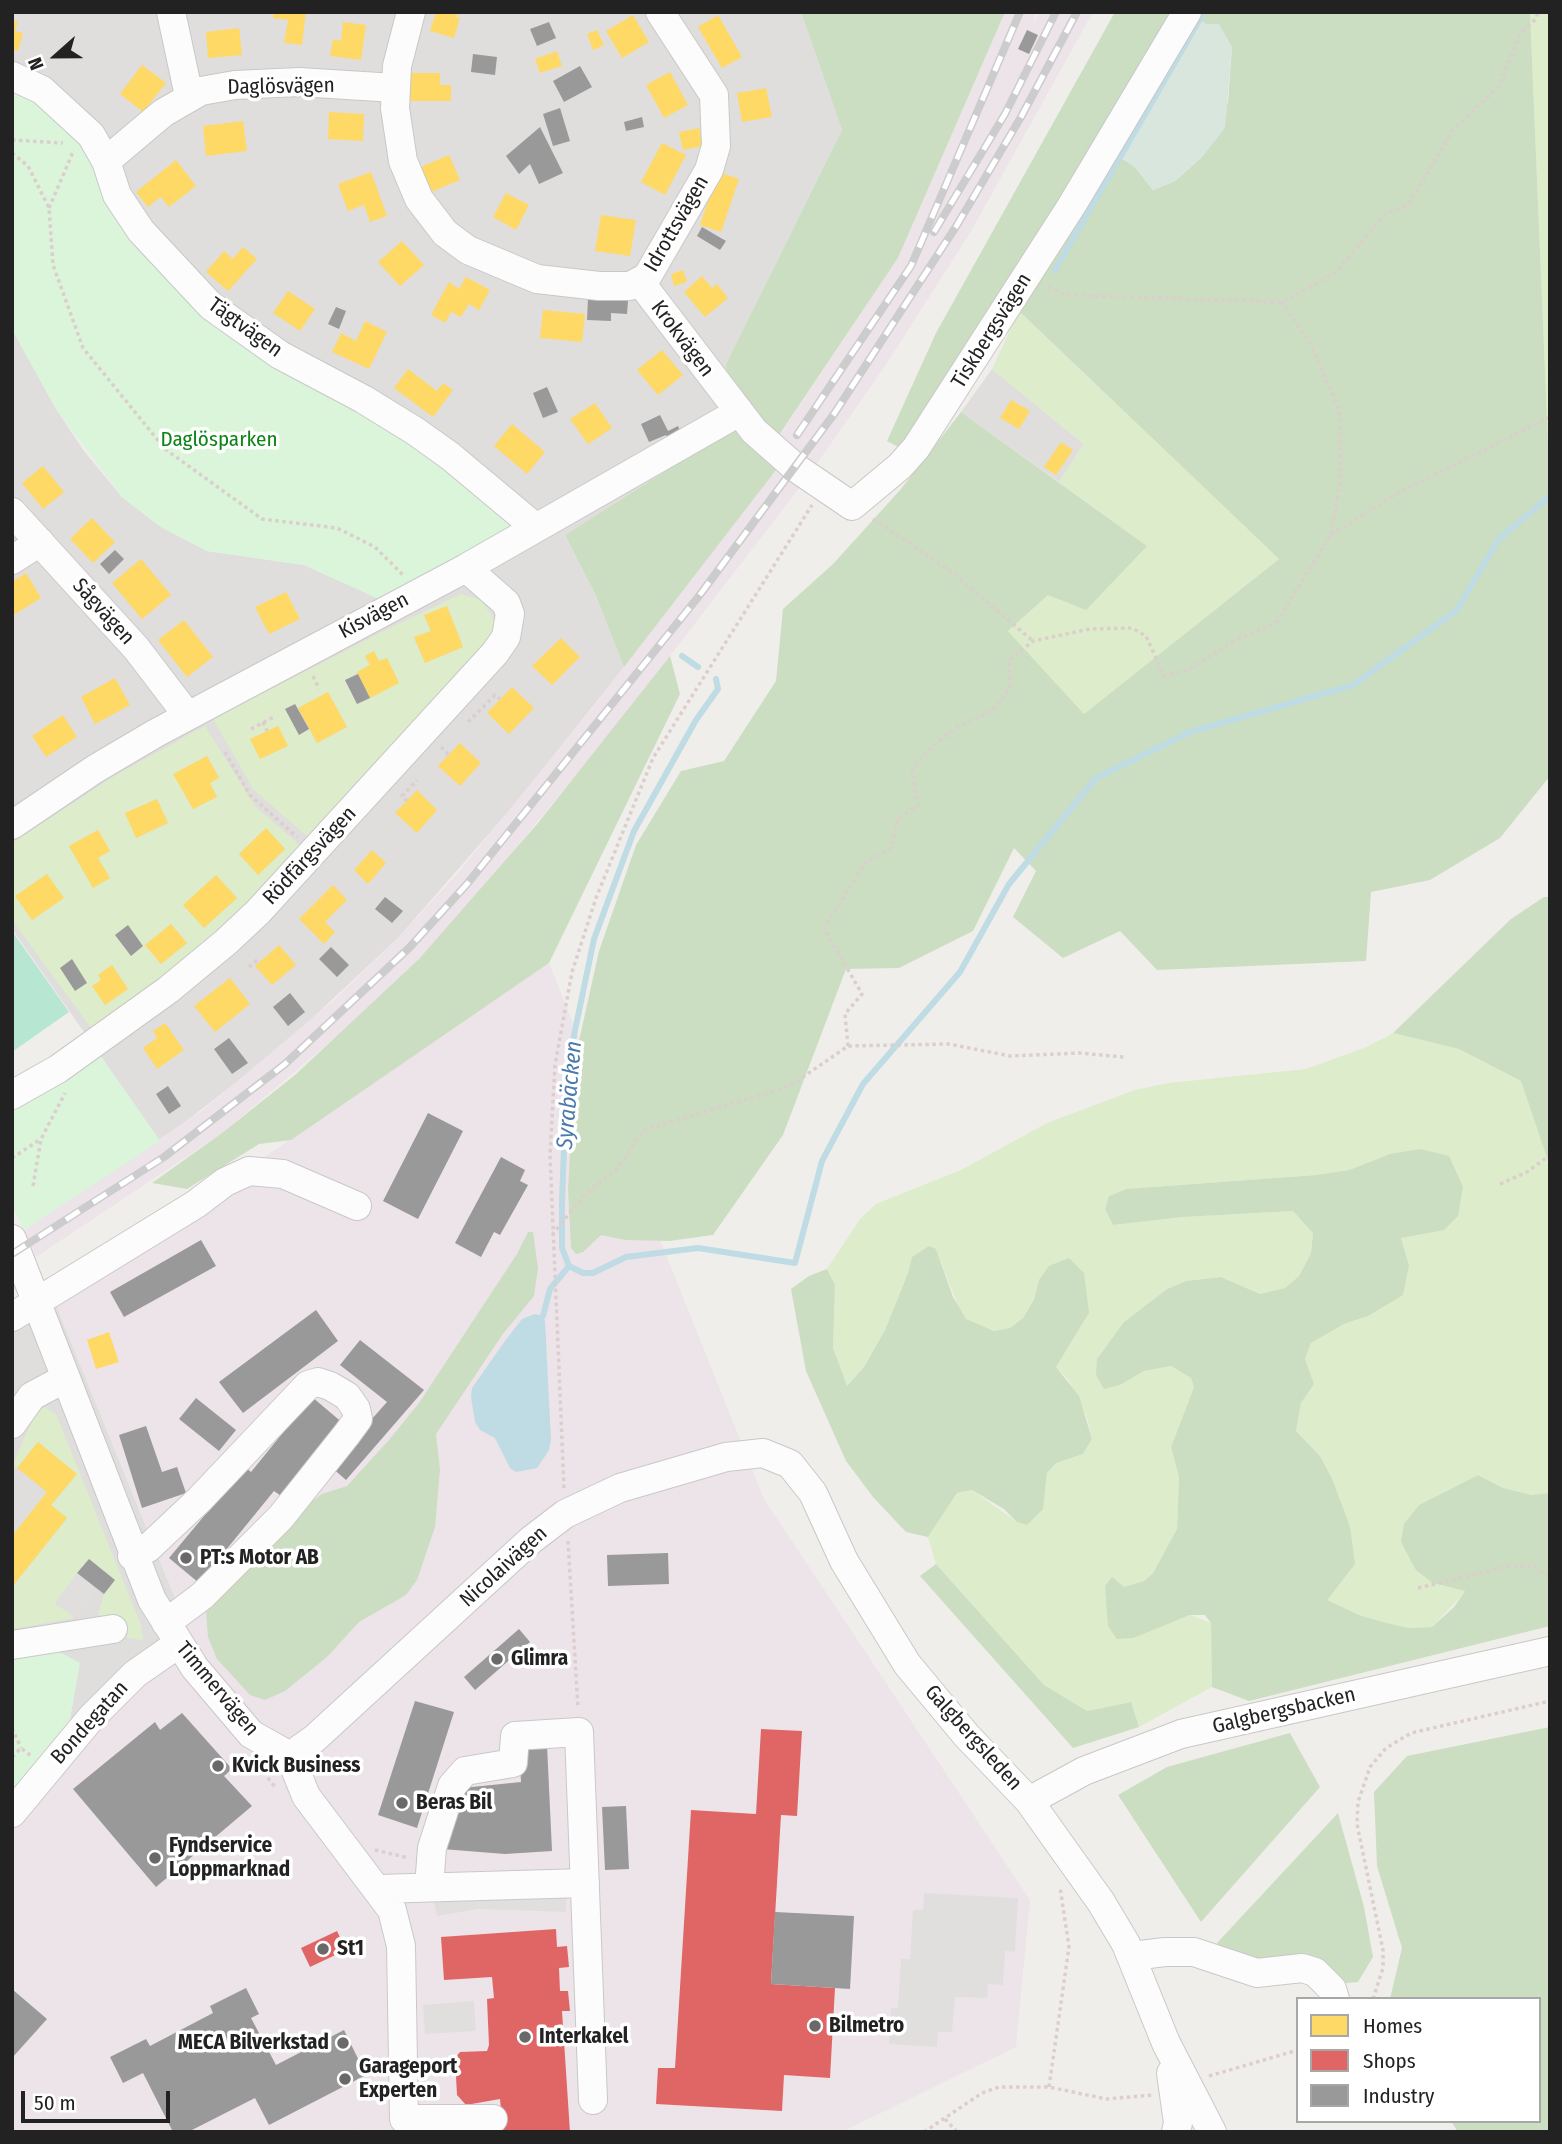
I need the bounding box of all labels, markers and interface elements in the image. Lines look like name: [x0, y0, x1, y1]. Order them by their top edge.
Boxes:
north arrow: [21, 21, 91, 91]
text: N: [23, 54, 49, 73]
street label: Daglösvägen: [227, 73, 335, 101]
street label: Idrottsvägen: [639, 171, 715, 277]
street label: Tiskbergsvägen: [947, 269, 1037, 393]
street label: Tägtvägen: [203, 293, 287, 363]
street label: Krokvägen: [645, 296, 719, 382]
park label: Daglösparken: [160, 427, 278, 453]
street label: Sågvägen: [67, 574, 139, 650]
street label: Kisvägen: [335, 587, 413, 645]
street label: Rödfärgsvägen: [258, 802, 362, 910]
water label: Syrabäcken: [552, 1040, 588, 1150]
street label: Nicolaivägen: [455, 1521, 553, 1613]
place label: PT:s Motor AB: [200, 1545, 319, 1571]
marker: PT:s Motor AB: [178, 1550, 194, 1566]
street label: Timmervägen: [170, 1637, 264, 1741]
place label: Glimra: [511, 1646, 568, 1672]
marker: Glimra: [489, 1651, 505, 1667]
street label: Bondegatan: [46, 1676, 134, 1770]
street label: Galgbergsleden: [919, 1680, 1027, 1796]
street label: Galgbergsbacken: [1210, 1682, 1358, 1740]
place label: Kvick Business: [232, 1753, 361, 1779]
marker: Kvick Business: [210, 1758, 226, 1774]
place label: Beras Bil: [416, 1790, 492, 1816]
marker: Beras Bil: [394, 1795, 410, 1811]
place label: Fyndservice Loppmarknad: [169, 1833, 290, 1883]
marker: Fyndservice Loppmarknad: [147, 1850, 163, 1866]
place label: St1: [337, 1936, 364, 1962]
marker: St1: [315, 1941, 331, 1957]
legend: [1296, 1997, 1541, 2123]
place label: Bilmetro: [829, 2013, 904, 2039]
text: Homes: [1363, 2013, 1422, 2039]
marker: Bilmetro: [807, 2018, 823, 2034]
place label: Interkakel: [539, 2024, 629, 2050]
marker: Interkakel: [517, 2029, 533, 2045]
place label: MECA Bilverkstad: [178, 2030, 329, 2056]
marker: MECA Bilverkstad: [335, 2035, 351, 2051]
text: Shops: [1363, 2048, 1416, 2074]
place label: Garageport Experten: [359, 2054, 457, 2104]
marker: Garageport Experten: [337, 2071, 353, 2087]
scale bar: [24, 2078, 173, 2122]
text: Industry: [1363, 2083, 1434, 2109]
text: 50 m: [34, 2090, 76, 2116]

